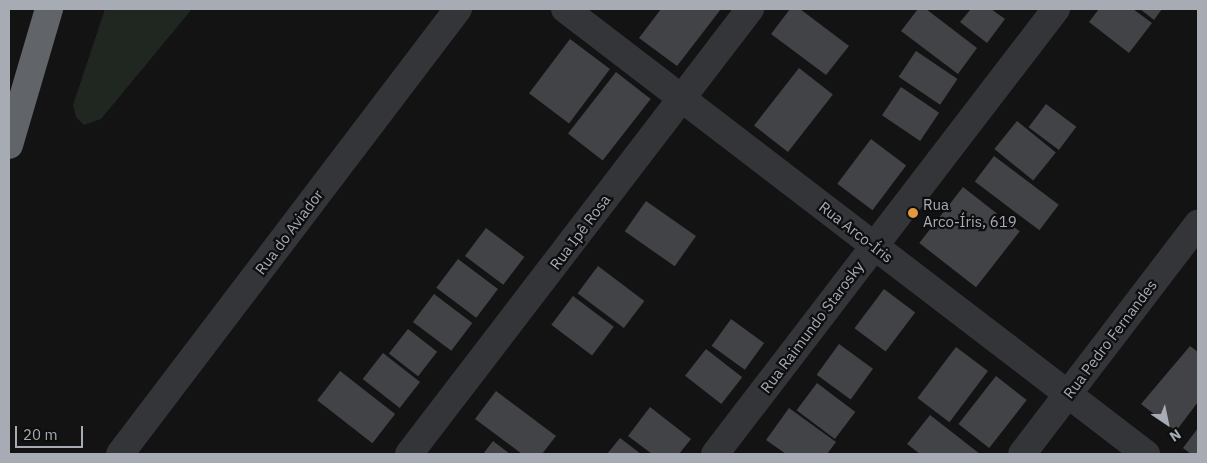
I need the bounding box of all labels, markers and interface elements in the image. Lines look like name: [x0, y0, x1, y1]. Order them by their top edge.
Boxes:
street label: Rua do Aviador: [251, 186, 327, 278]
street label: Rua Ipê Rosa: [546, 191, 614, 273]
place label: Rua Arco-Íris, 619: [923, 195, 1017, 230]
street label: Rua Arco-Íris: [815, 198, 897, 266]
marker: Rua Arco-Íris, 619: [907, 207, 919, 219]
street label: Rua Raimundo Starosky: [757, 258, 867, 396]
street label: Rua Pedro Fernandes: [1060, 276, 1160, 402]
north arrow: [1142, 398, 1192, 448]
scale bar: [18, 416, 85, 448]
text: 20 m: [23, 425, 58, 444]
text: N: [1166, 425, 1185, 446]

